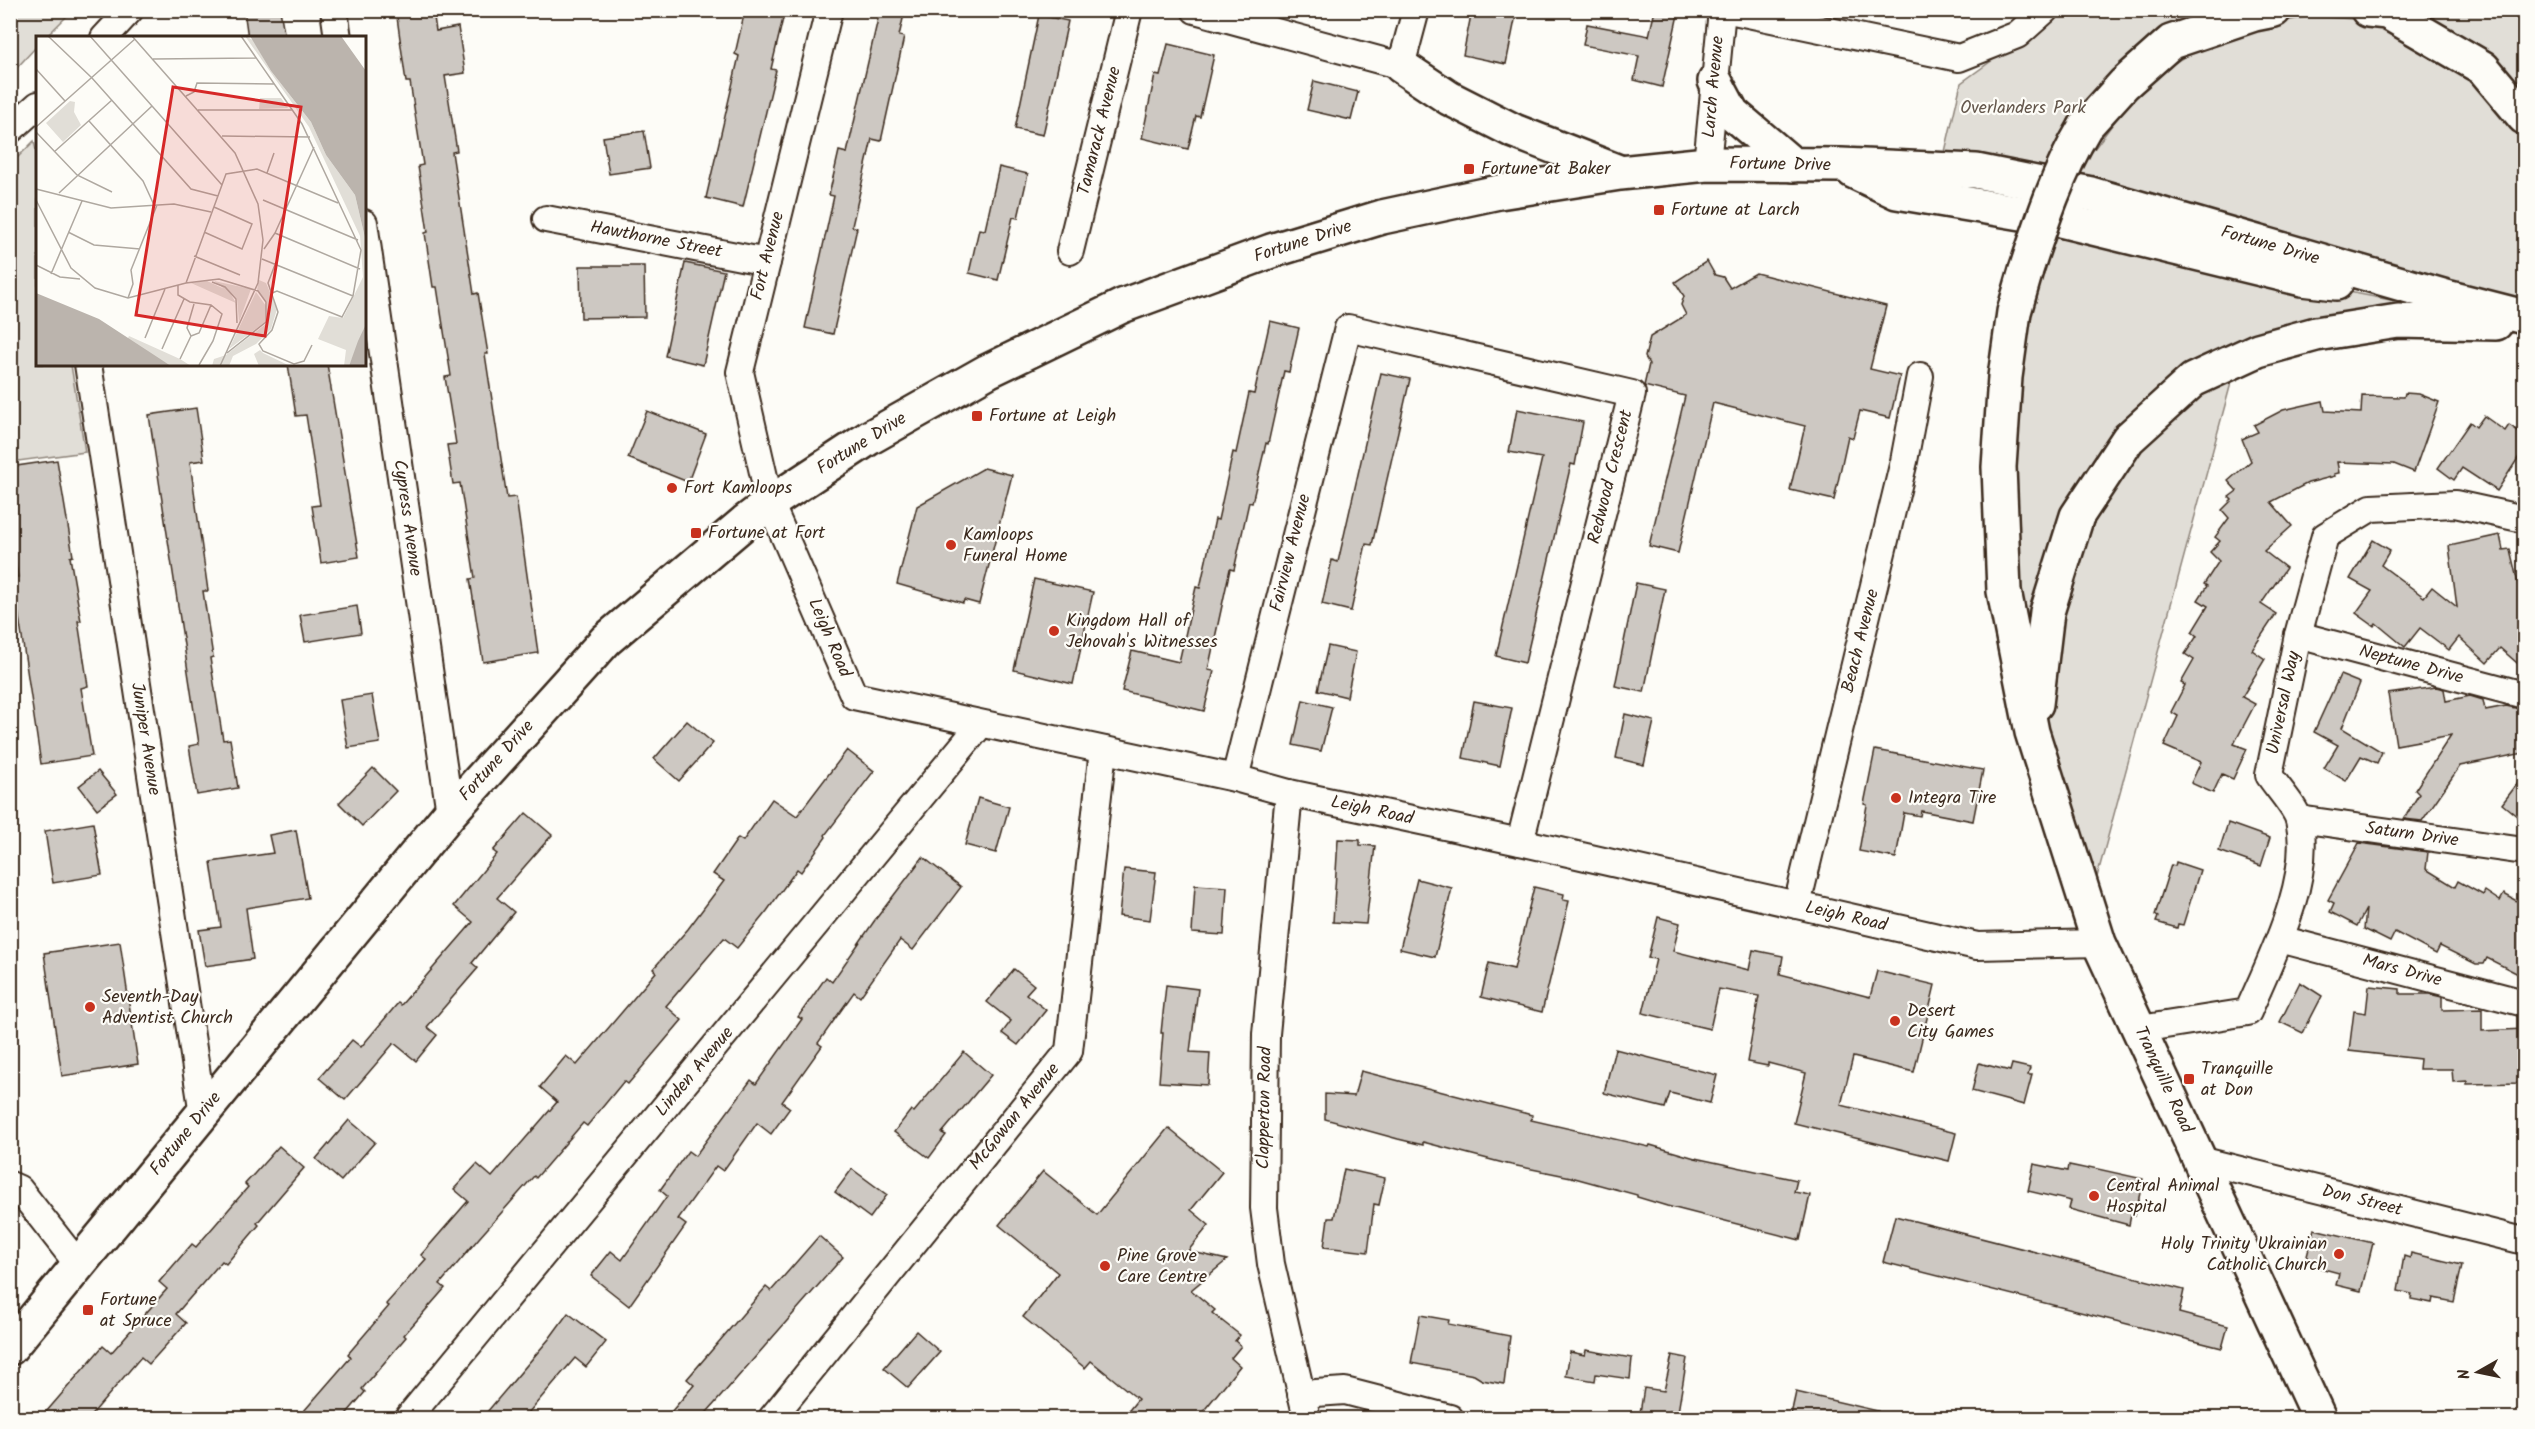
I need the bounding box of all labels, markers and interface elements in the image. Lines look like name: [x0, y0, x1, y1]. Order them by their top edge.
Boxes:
street label: Larch Avenue: [1695, 35, 1733, 139]
inset map: [36, 36, 366, 366]
street label: Tamarack Avenue: [1070, 63, 1130, 199]
park label: Overlanders Park: [1960, 94, 2086, 123]
street label: Fortune Drive: [1729, 150, 1831, 180]
place label: Fortune at Baker: [1481, 155, 1611, 184]
marker: Fortune at Baker: [1462, 162, 1476, 176]
place label: Fortune at Larch: [1671, 196, 1800, 225]
marker: Fortune at Larch: [1652, 203, 1666, 217]
street label: Fort Avenue: [743, 208, 793, 304]
street label: Hawthorne Street: [588, 213, 725, 267]
street label: Fortune Drive: [1250, 213, 1356, 271]
street label: Fortune Drive: [2217, 218, 2323, 274]
place label: Fortune at Leigh: [989, 402, 1116, 431]
street label: Fortune Drive: [811, 405, 913, 483]
street label: Redwood Crescent: [1580, 406, 1642, 547]
marker: Fortune at Leigh: [970, 409, 984, 423]
street label: Cypress Avenue: [384, 458, 430, 578]
place label: Fort Kamloops: [684, 474, 792, 503]
marker: Fort Kamloops: [665, 481, 679, 495]
street label: Fairview Avenue: [1262, 491, 1320, 615]
place label: Fortune at Fort: [708, 519, 826, 548]
place label: Kamloops Funeral Home: [963, 521, 1067, 571]
marker: Fortune at Fort: [689, 526, 703, 540]
marker: Kamloops Funeral Home: [944, 538, 958, 552]
street label: Beach Avenue: [1834, 586, 1888, 696]
street label: Leigh Road: [799, 594, 859, 683]
place label: Kingdom Hall of Jehovah's Witnesses: [1066, 607, 1218, 657]
marker: Kingdom Hall of Jehovah's Witnesses: [1047, 624, 1061, 638]
street label: Neptune Drive: [2356, 637, 2466, 693]
street label: Universal Way: [2259, 648, 2309, 757]
street label: Juniper Avenue: [122, 681, 168, 797]
street label: Fortune Drive: [452, 714, 542, 808]
place label: Integra Tire: [1908, 784, 1996, 813]
street label: Leigh Road: [1328, 788, 1417, 834]
marker: Integra Tire: [1889, 791, 1903, 805]
street label: Saturn Drive: [2363, 814, 2461, 856]
street label: Leigh Road: [1802, 893, 1891, 941]
street label: Mars Drive: [2359, 947, 2445, 995]
place label: Seventh-Day Adventist Church: [102, 983, 233, 1033]
place label: Desert City Games: [1907, 997, 1995, 1047]
marker: Seventh-Day Adventist Church: [83, 1000, 97, 1014]
marker: Desert City Games: [1888, 1014, 1902, 1028]
street label: Linden Avenue: [648, 1020, 742, 1124]
street label: Tranquille Road: [2125, 1022, 2201, 1139]
street label: Clapperton Road: [1249, 1045, 1281, 1170]
place label: Tranquille at Don: [2201, 1055, 2273, 1105]
street label: McGowan Avenue: [962, 1057, 1068, 1177]
marker: Tranquille at Don: [2182, 1072, 2196, 1086]
street label: Fortune Drive: [143, 1085, 229, 1183]
place label: Central Animal Hospital: [2106, 1172, 2220, 1222]
street label: Don Street: [2319, 1177, 2406, 1225]
marker: Central Animal Hospital: [2087, 1189, 2101, 1203]
place label: Holy Trinity Ukrainian Catholic Church: [2161, 1230, 2327, 1280]
place label: Pine Grove Care Centre: [1117, 1242, 1207, 1292]
marker: Holy Trinity Ukrainian Catholic Church: [2332, 1247, 2346, 1261]
marker: Pine Grove Care Centre: [1098, 1259, 1112, 1273]
place label: Fortune at Spruce: [100, 1286, 172, 1336]
marker: Fortune at Spruce: [81, 1303, 95, 1317]
north arrow: [2448, 1342, 2508, 1402]
text: N: [2452, 1367, 2478, 1381]

